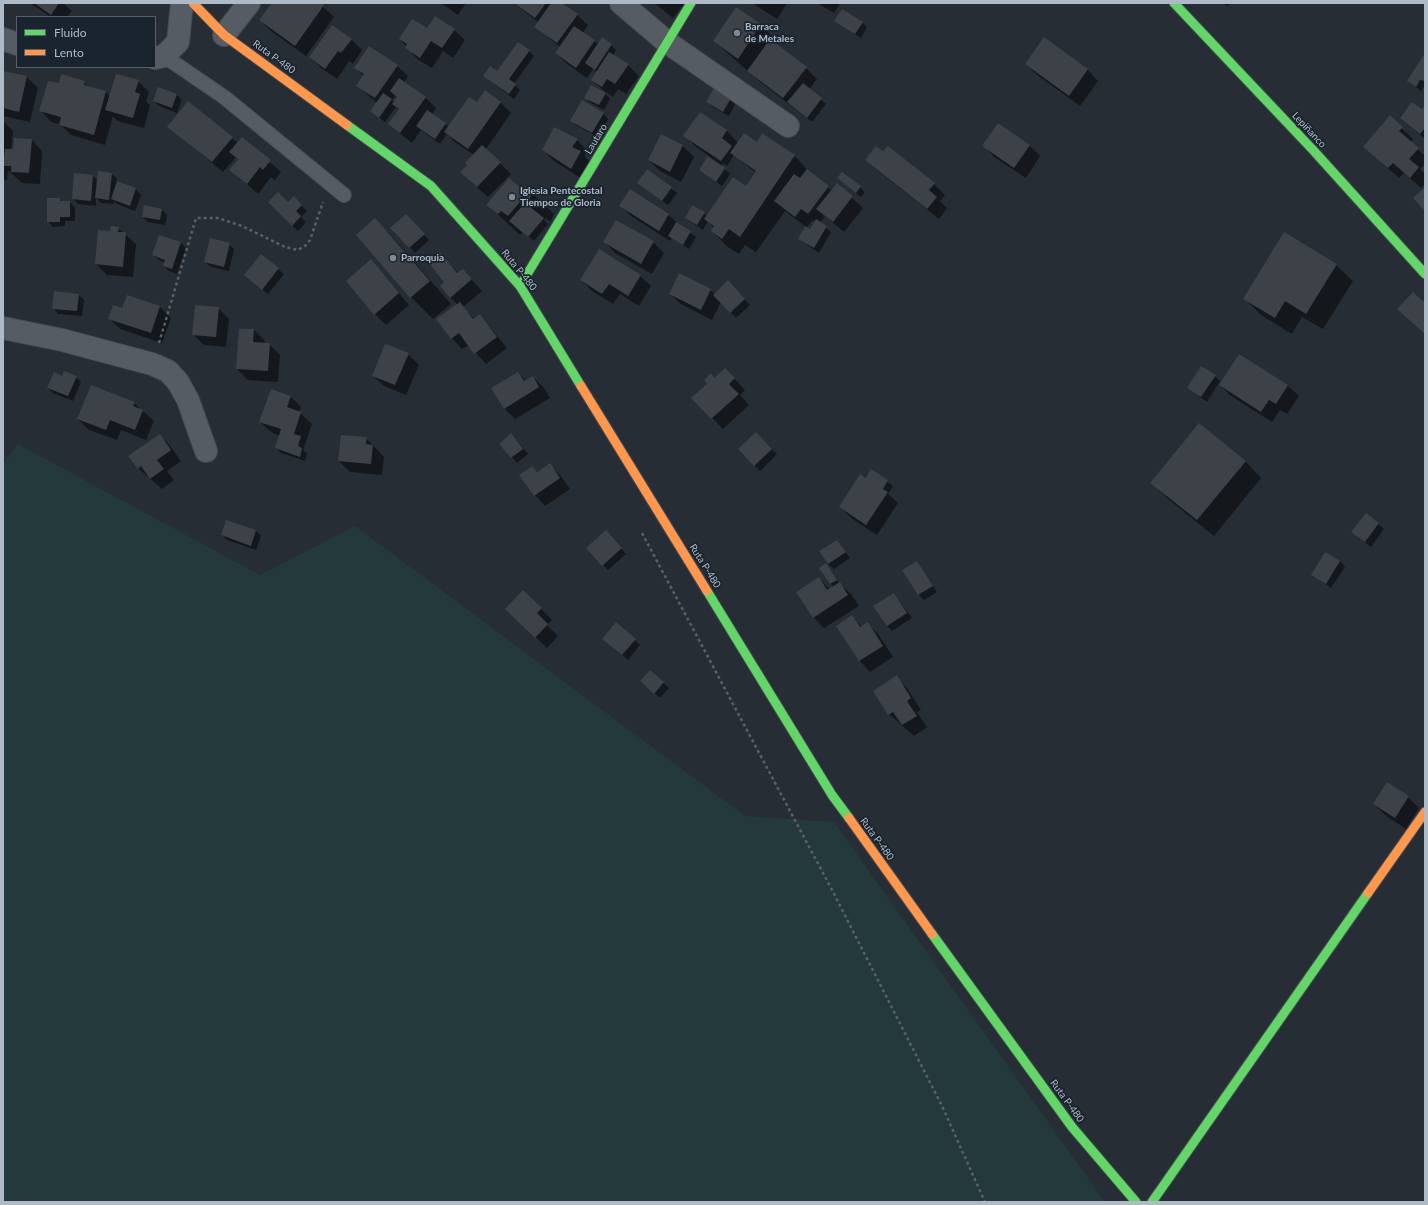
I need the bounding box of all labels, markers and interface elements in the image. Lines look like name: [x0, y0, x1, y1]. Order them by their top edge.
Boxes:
legend: [16, 16, 156, 68]
place label: Barraca de Metales: [745, 21, 794, 44]
text: Fluido: [54, 25, 87, 40]
marker: Barraca de Metales: [732, 28, 742, 38]
street label: Ruta P-480: [250, 38, 298, 76]
text: Lento: [54, 45, 84, 60]
street label: Lepiñanco: [1289, 110, 1329, 150]
street label: Lautaro: [582, 122, 610, 156]
place label: Iglesia Pentecostal Tiempos de Gloria: [520, 185, 602, 208]
marker: Iglesia Pentecostal Tiempos de Gloria: [507, 192, 517, 202]
street label: Ruta P-480: [499, 247, 539, 293]
place label: Parroquia: [401, 252, 444, 264]
marker: Parroquia: [388, 253, 398, 263]
street label: Ruta P-480: [687, 542, 723, 590]
street label: Ruta P-480: [858, 815, 896, 863]
street label: Ruta P-480: [1048, 1077, 1086, 1125]

